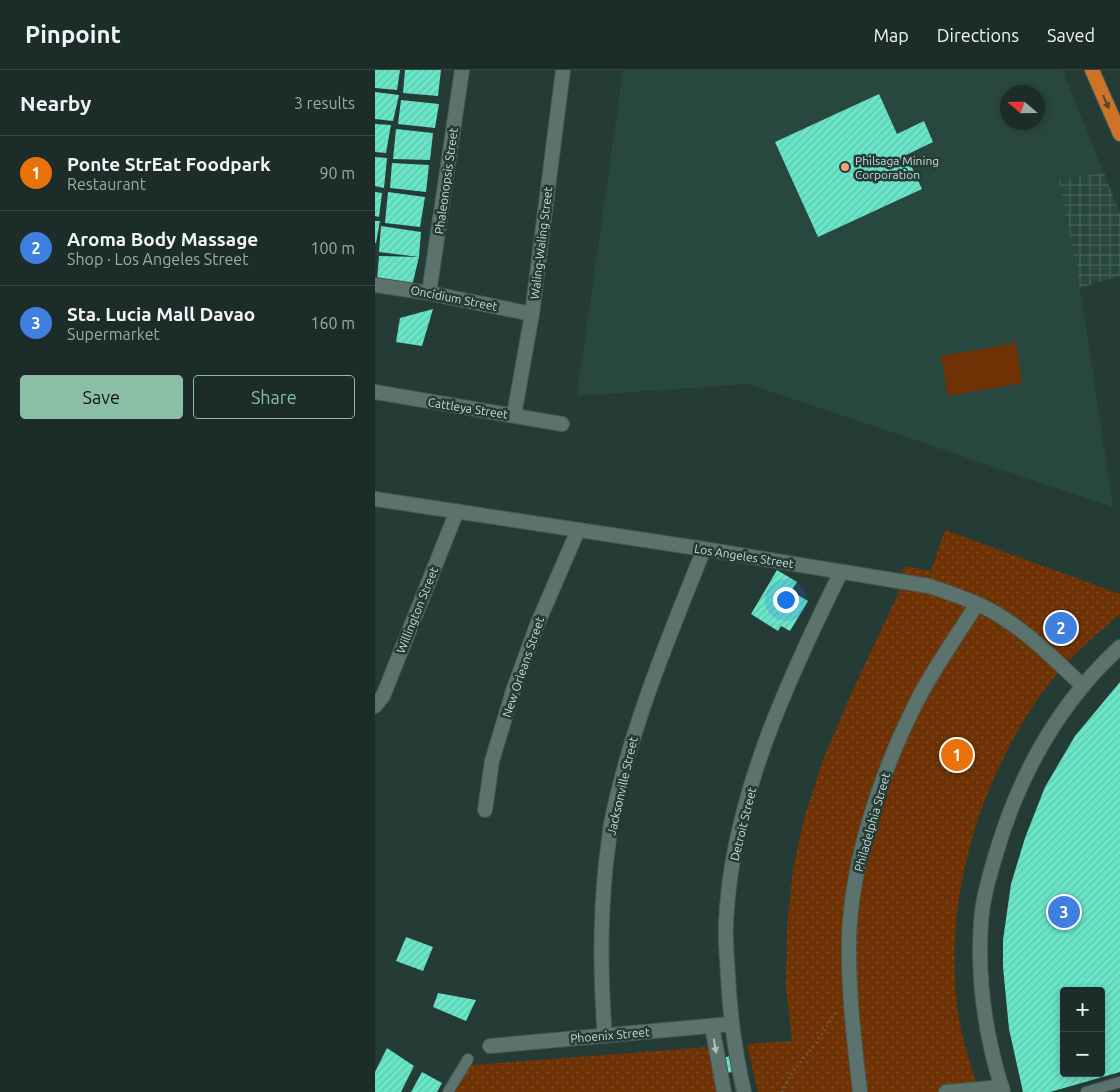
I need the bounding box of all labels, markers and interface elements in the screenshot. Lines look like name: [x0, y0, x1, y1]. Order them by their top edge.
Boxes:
text: Pinpoint: [25, 21, 121, 48]
text: Map: [873, 25, 909, 45]
text: Directions: [937, 25, 1019, 45]
text: Saved: [1047, 25, 1095, 45]
north arrow: [1000, 85, 1045, 130]
text: Nearby: [20, 91, 91, 115]
text: 3 results: [294, 94, 355, 112]
one-way arrow: [1102, 95, 1110, 109]
street label: Phaleonopsis Street: [432, 127, 460, 235]
text: Ponte StrEat Foodpark: [67, 153, 271, 175]
place label: Philsaga Mining Corporation: [855, 154, 939, 181]
marker: Philsaga Mining Corporation: [839, 161, 851, 173]
text: 1: [31, 164, 41, 182]
text: 90 m: [319, 164, 355, 182]
text: Restaurant: [67, 175, 146, 193]
street label: Waling-Waling Street: [528, 186, 554, 300]
text: Aroma Body Massage: [67, 228, 258, 250]
text: 2: [31, 239, 41, 257]
text: 100 m: [310, 239, 355, 257]
text: Shop · Los Angeles Street: [67, 250, 249, 268]
street label: Oncidium Street: [410, 283, 499, 313]
text: Sta. Lucia Mall Davao: [67, 303, 255, 325]
text: 3: [31, 314, 41, 332]
text: 160 m: [310, 314, 355, 332]
text: Supermarket: [67, 325, 160, 343]
button: Save: [20, 375, 183, 419]
button: Share: [193, 375, 355, 419]
street label: Cattleya Street: [427, 395, 509, 421]
street label: Los Angeles Street: [693, 542, 795, 570]
street label: Willington Street: [394, 565, 440, 655]
your location: [773, 587, 799, 613]
pin: 2: [1045, 609, 1077, 647]
street label: New Orleans Street: [500, 615, 546, 719]
street label: Jacksonville Street: [604, 735, 640, 837]
pin: 1: [941, 736, 973, 774]
street label: Philadelphia Street: [852, 771, 892, 873]
street label: Detroit Street: [728, 786, 758, 862]
pin: 3: [1048, 893, 1080, 931]
map controls: [1060, 987, 1105, 1077]
button: +: [1060, 987, 1105, 1032]
street label: Phoenix Street: [570, 1025, 651, 1045]
button: −: [1060, 1032, 1105, 1077]
one-way arrow: [712, 1039, 720, 1055]

